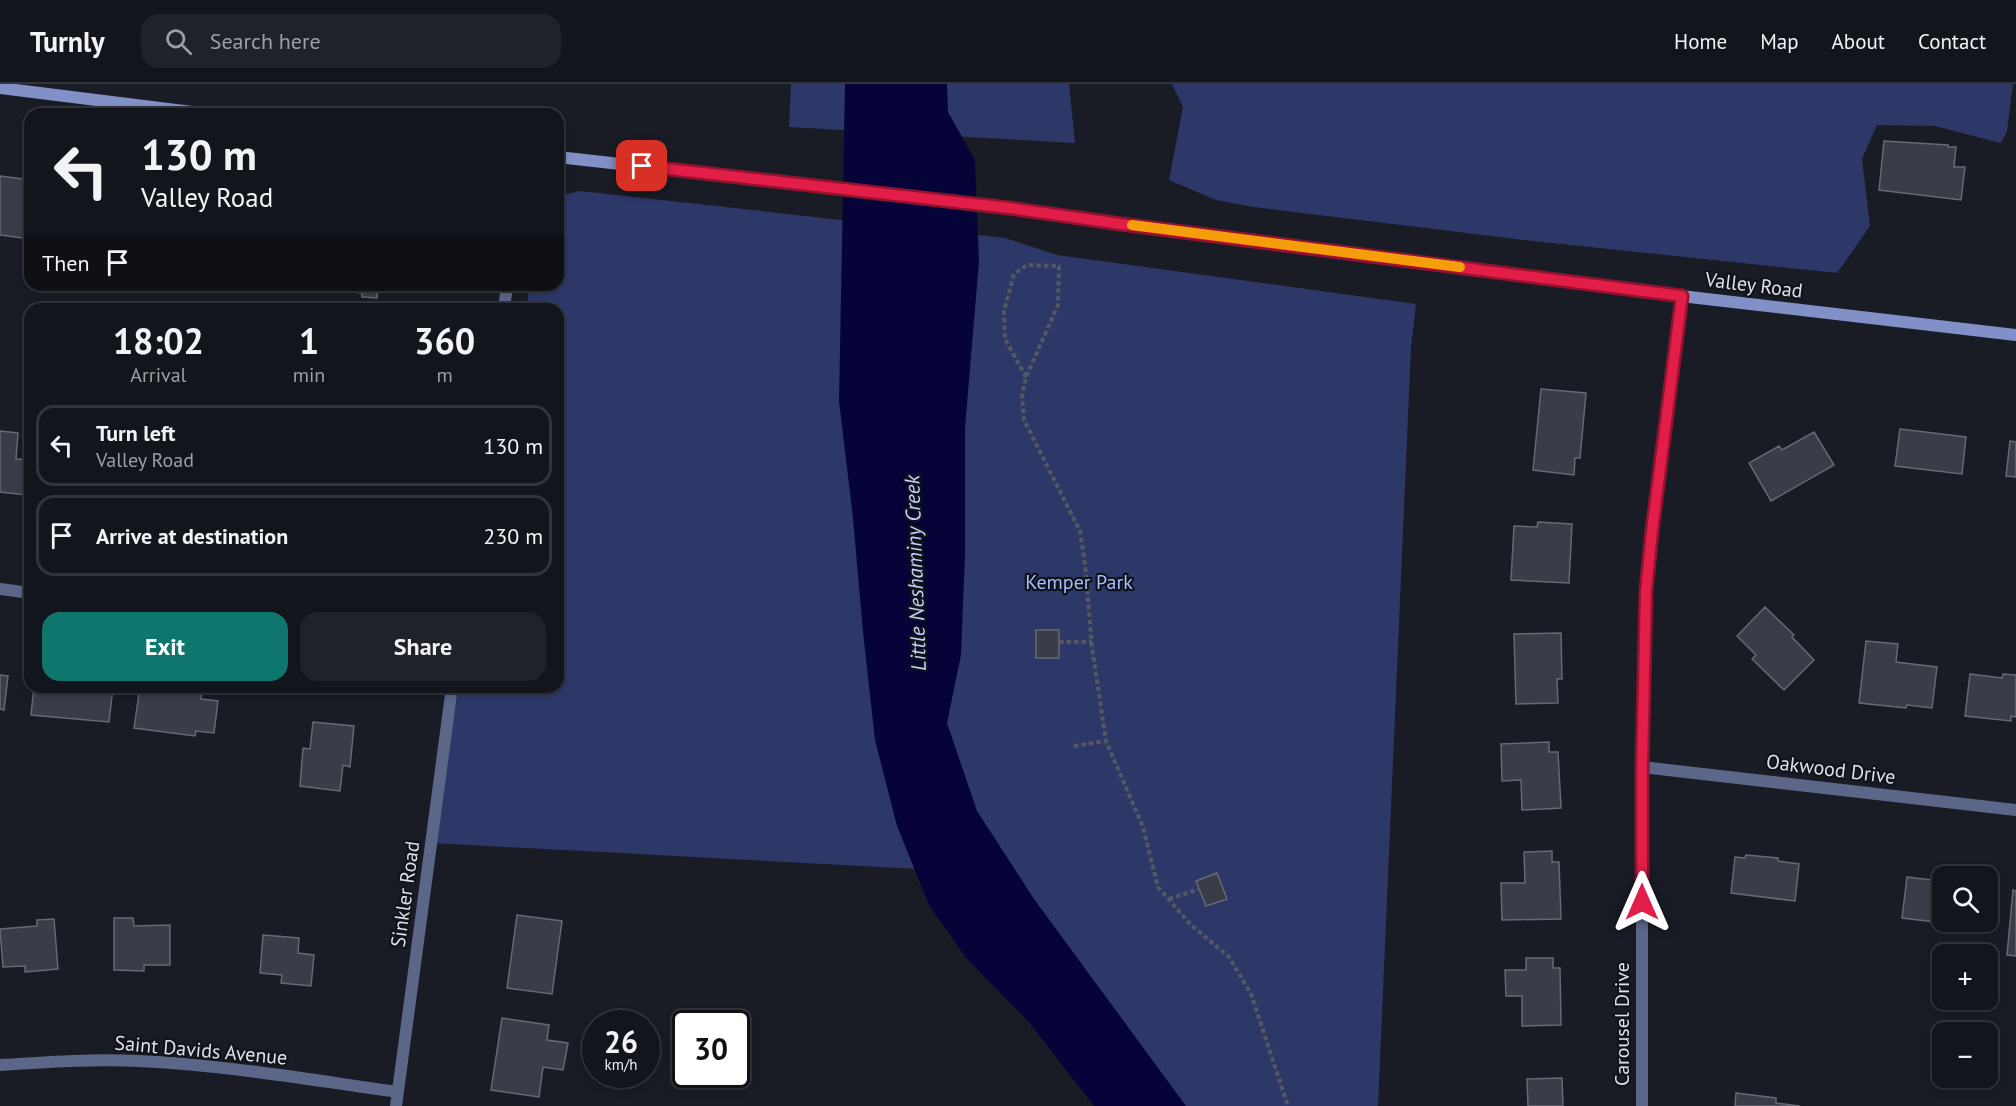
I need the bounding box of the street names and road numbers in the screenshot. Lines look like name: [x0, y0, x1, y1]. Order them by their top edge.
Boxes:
street label: Valley Road: [1703, 266, 1804, 304]
street label: Oakwood Drive: [1765, 748, 1897, 790]
street label: Sinkler Road: [385, 839, 425, 949]
street label: Carousel Drive: [1609, 962, 1635, 1086]
street label: Saint Davids Avenue: [114, 1029, 288, 1071]

